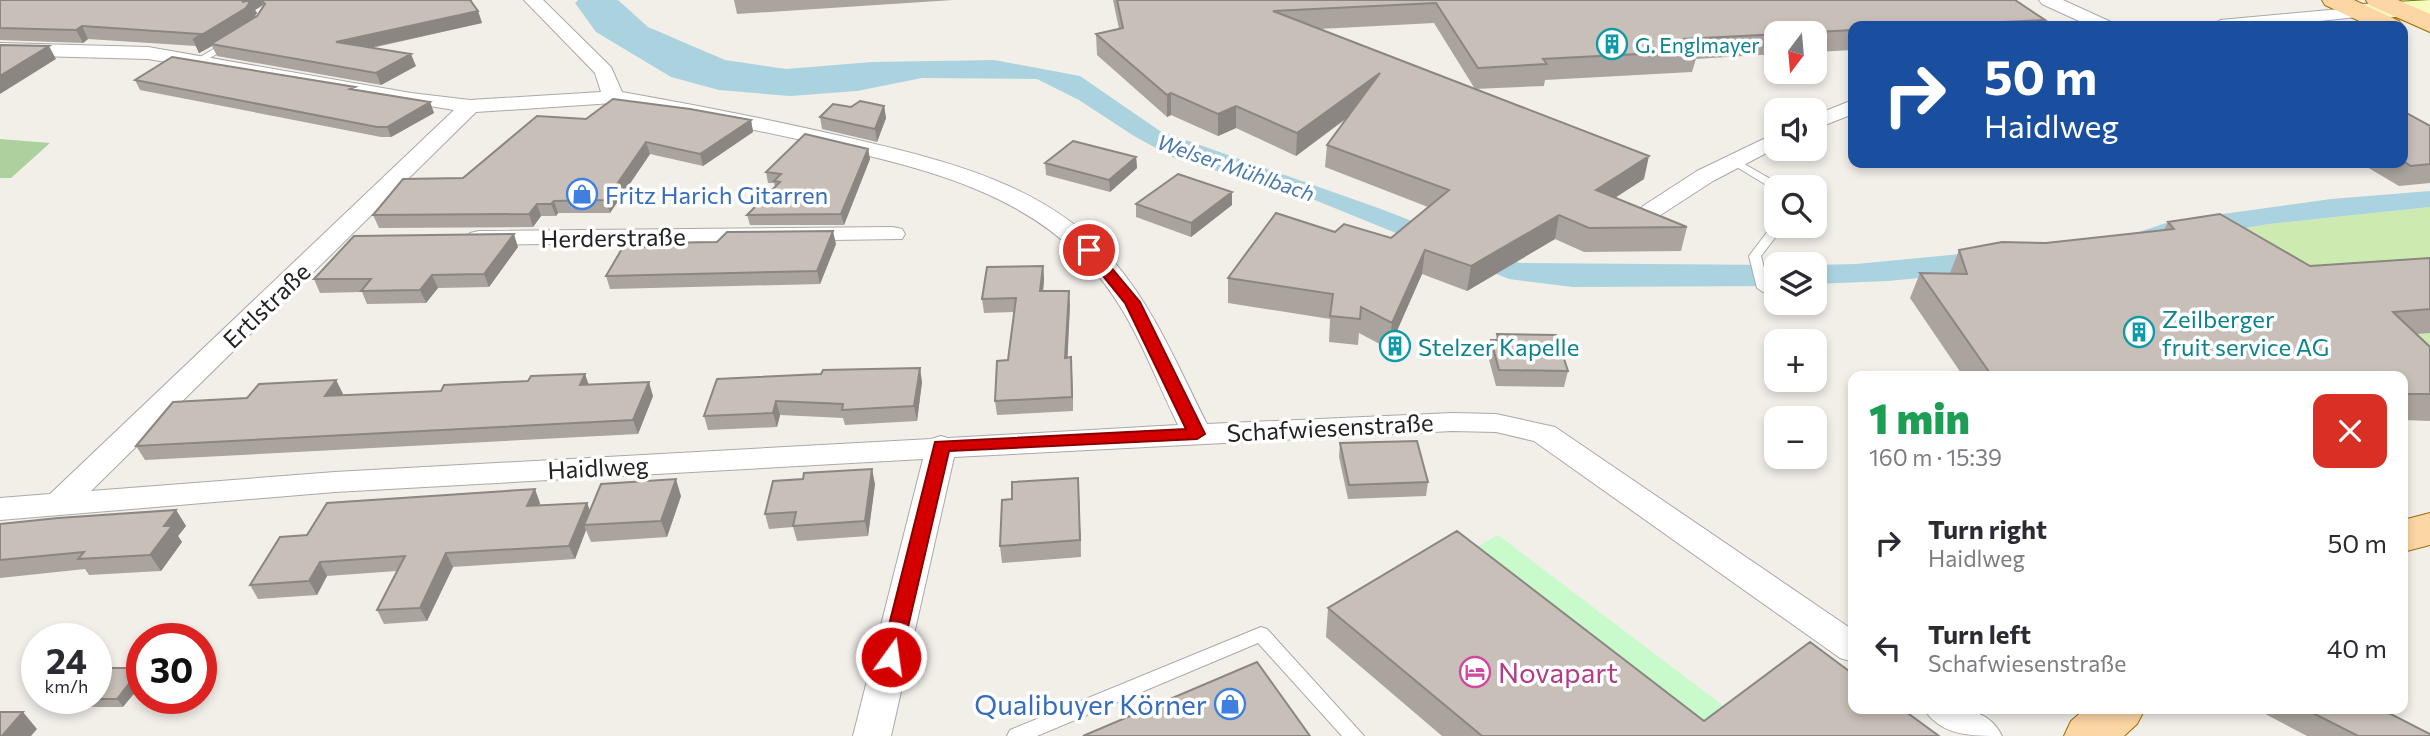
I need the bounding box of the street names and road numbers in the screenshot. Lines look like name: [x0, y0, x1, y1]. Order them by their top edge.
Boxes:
street label: Herderstraße: [540, 221, 686, 253]
street label: Ertlstraße: [217, 257, 315, 353]
street label: Schafwiesenstraße: [1226, 407, 1434, 447]
street label: Haidlweg: [547, 450, 649, 484]

